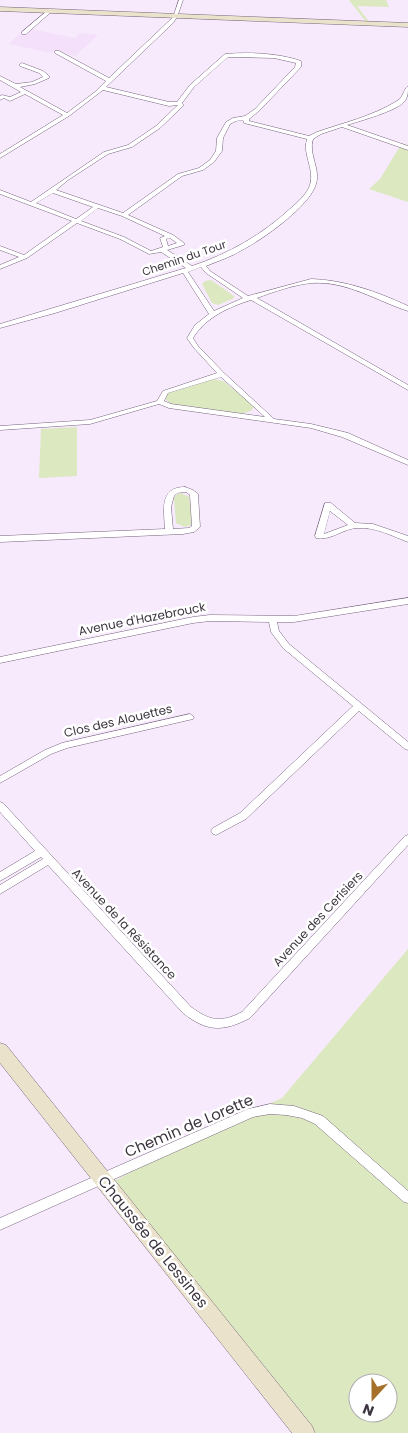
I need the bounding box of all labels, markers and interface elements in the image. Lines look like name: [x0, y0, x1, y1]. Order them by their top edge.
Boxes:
street label: Chemin du Tour: [140, 236, 228, 280]
street label: Avenue d'Hazebrouck: [77, 598, 208, 639]
street label: Clos des Alouettes: [62, 700, 174, 741]
street label: Avenue de la Résistance: [68, 864, 181, 983]
street label: Avenue des Cerisiers: [269, 867, 366, 970]
street label: Chemin de Lorette: [121, 1089, 256, 1162]
street label: Chaussée de Lessines: [93, 1171, 213, 1312]
north arrow: [348, 1373, 398, 1423]
text: N: [360, 1399, 377, 1421]

